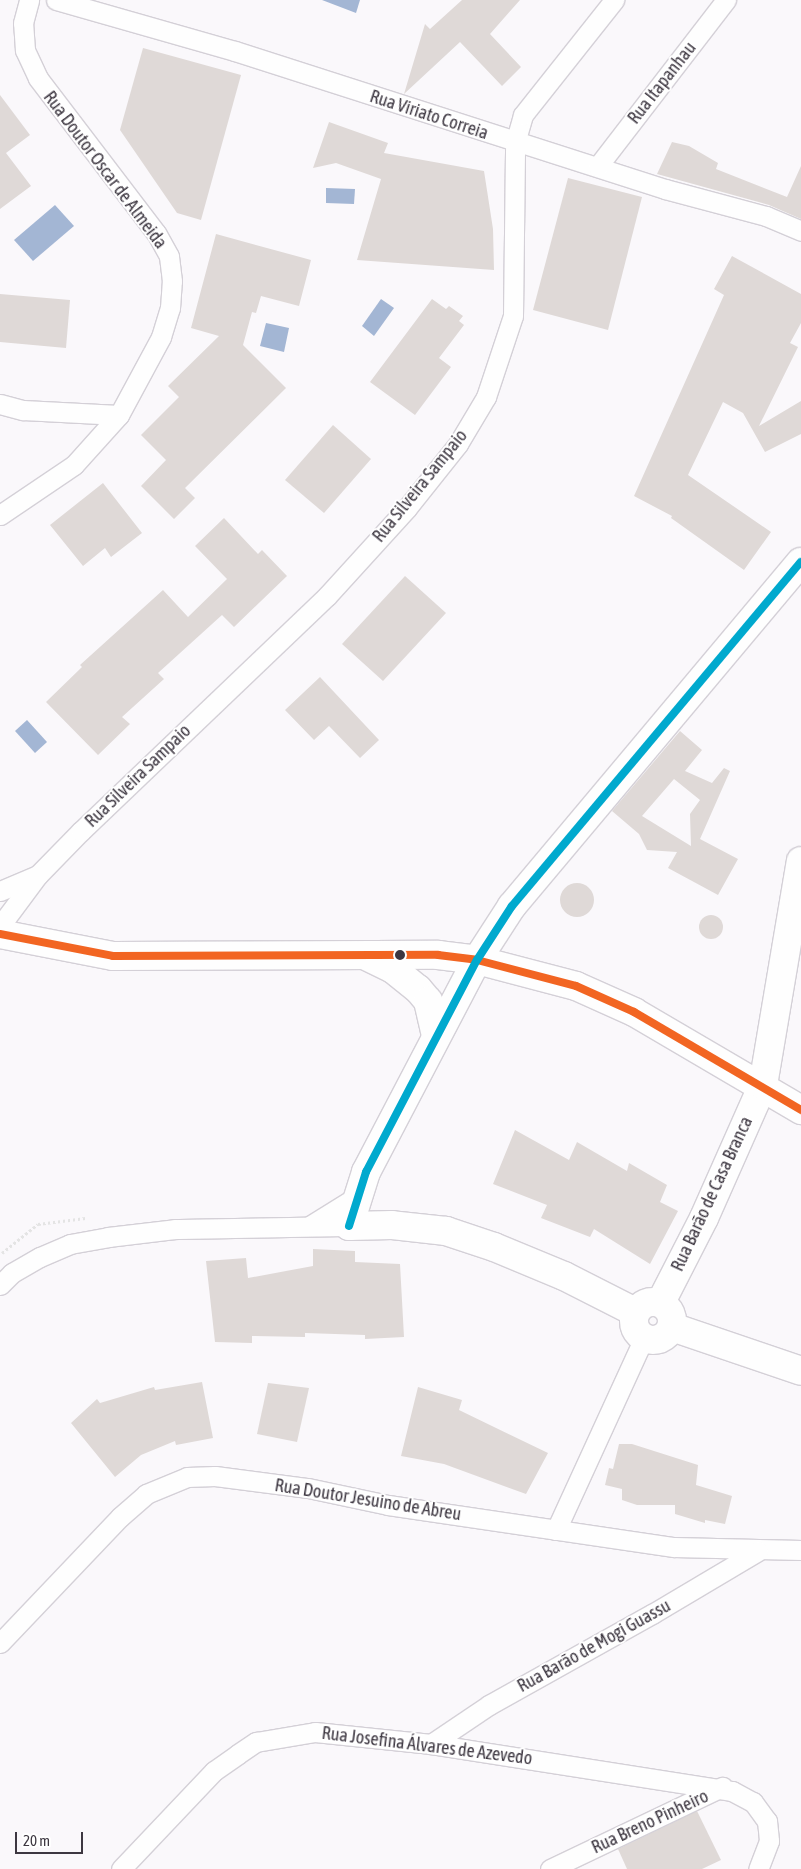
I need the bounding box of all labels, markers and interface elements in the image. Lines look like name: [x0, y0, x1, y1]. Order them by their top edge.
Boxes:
street label: Rua Itapanhau: [623, 38, 701, 128]
street label: Rua Viriato Correia: [367, 86, 491, 144]
street label: Rua Doutor Oscar de Almeida: [39, 87, 171, 253]
street label: Rua Silveira Sampaio: [368, 425, 472, 547]
street label: Rua Silveira Sampaio: [81, 720, 195, 832]
unlabelled marker: [395, 950, 405, 960]
street label: Rua Barão de Casa Branca: [667, 1113, 757, 1275]
street label: Rua Doutor Jesuino de Abreu: [273, 1475, 463, 1525]
street label: Rua Barão de Mogi Guassu: [514, 1595, 674, 1697]
street label: Rua Josefina Álvares de Azevedo: [321, 1722, 533, 1770]
street label: Rua Breno Pinheiro: [588, 1786, 712, 1858]
scale bar: [18, 1822, 85, 1854]
text: 20 m: [23, 1832, 50, 1849]

